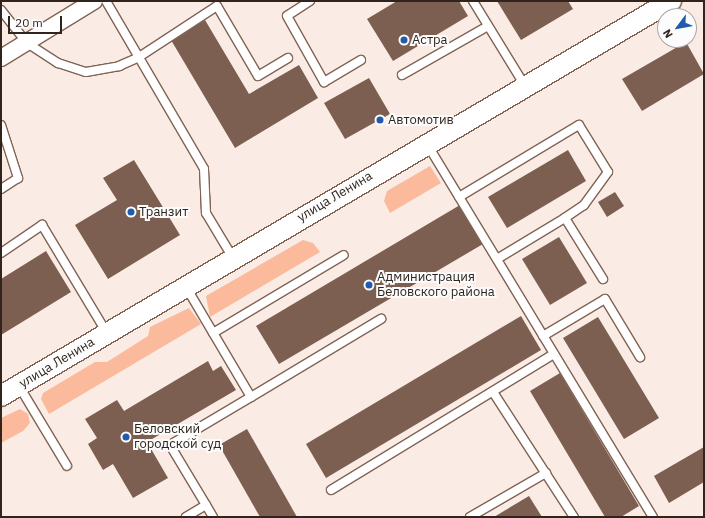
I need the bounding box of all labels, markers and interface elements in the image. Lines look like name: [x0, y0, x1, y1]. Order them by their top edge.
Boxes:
scale bar: [10, 8, 64, 34]
north arrow: [657, 8, 697, 48]
text: 20 m: [15, 15, 43, 30]
text: N: [660, 27, 676, 41]
place label: Астра: [412, 32, 448, 48]
marker: Астра: [399, 35, 409, 45]
place label: Автомотив: [388, 112, 454, 128]
marker: Автомотив: [375, 115, 385, 125]
street label: улица Ленина: [295, 168, 375, 226]
place label: Транзит: [139, 204, 188, 220]
marker: Транзит: [126, 207, 136, 217]
place label: Администрация Беловского района: [377, 270, 495, 301]
marker: Администрация Беловского района: [364, 280, 374, 290]
street label: улица Ленина: [17, 334, 97, 392]
place label: Беловский городской суд: [134, 422, 221, 453]
marker: Беловский городской суд: [121, 432, 131, 442]

